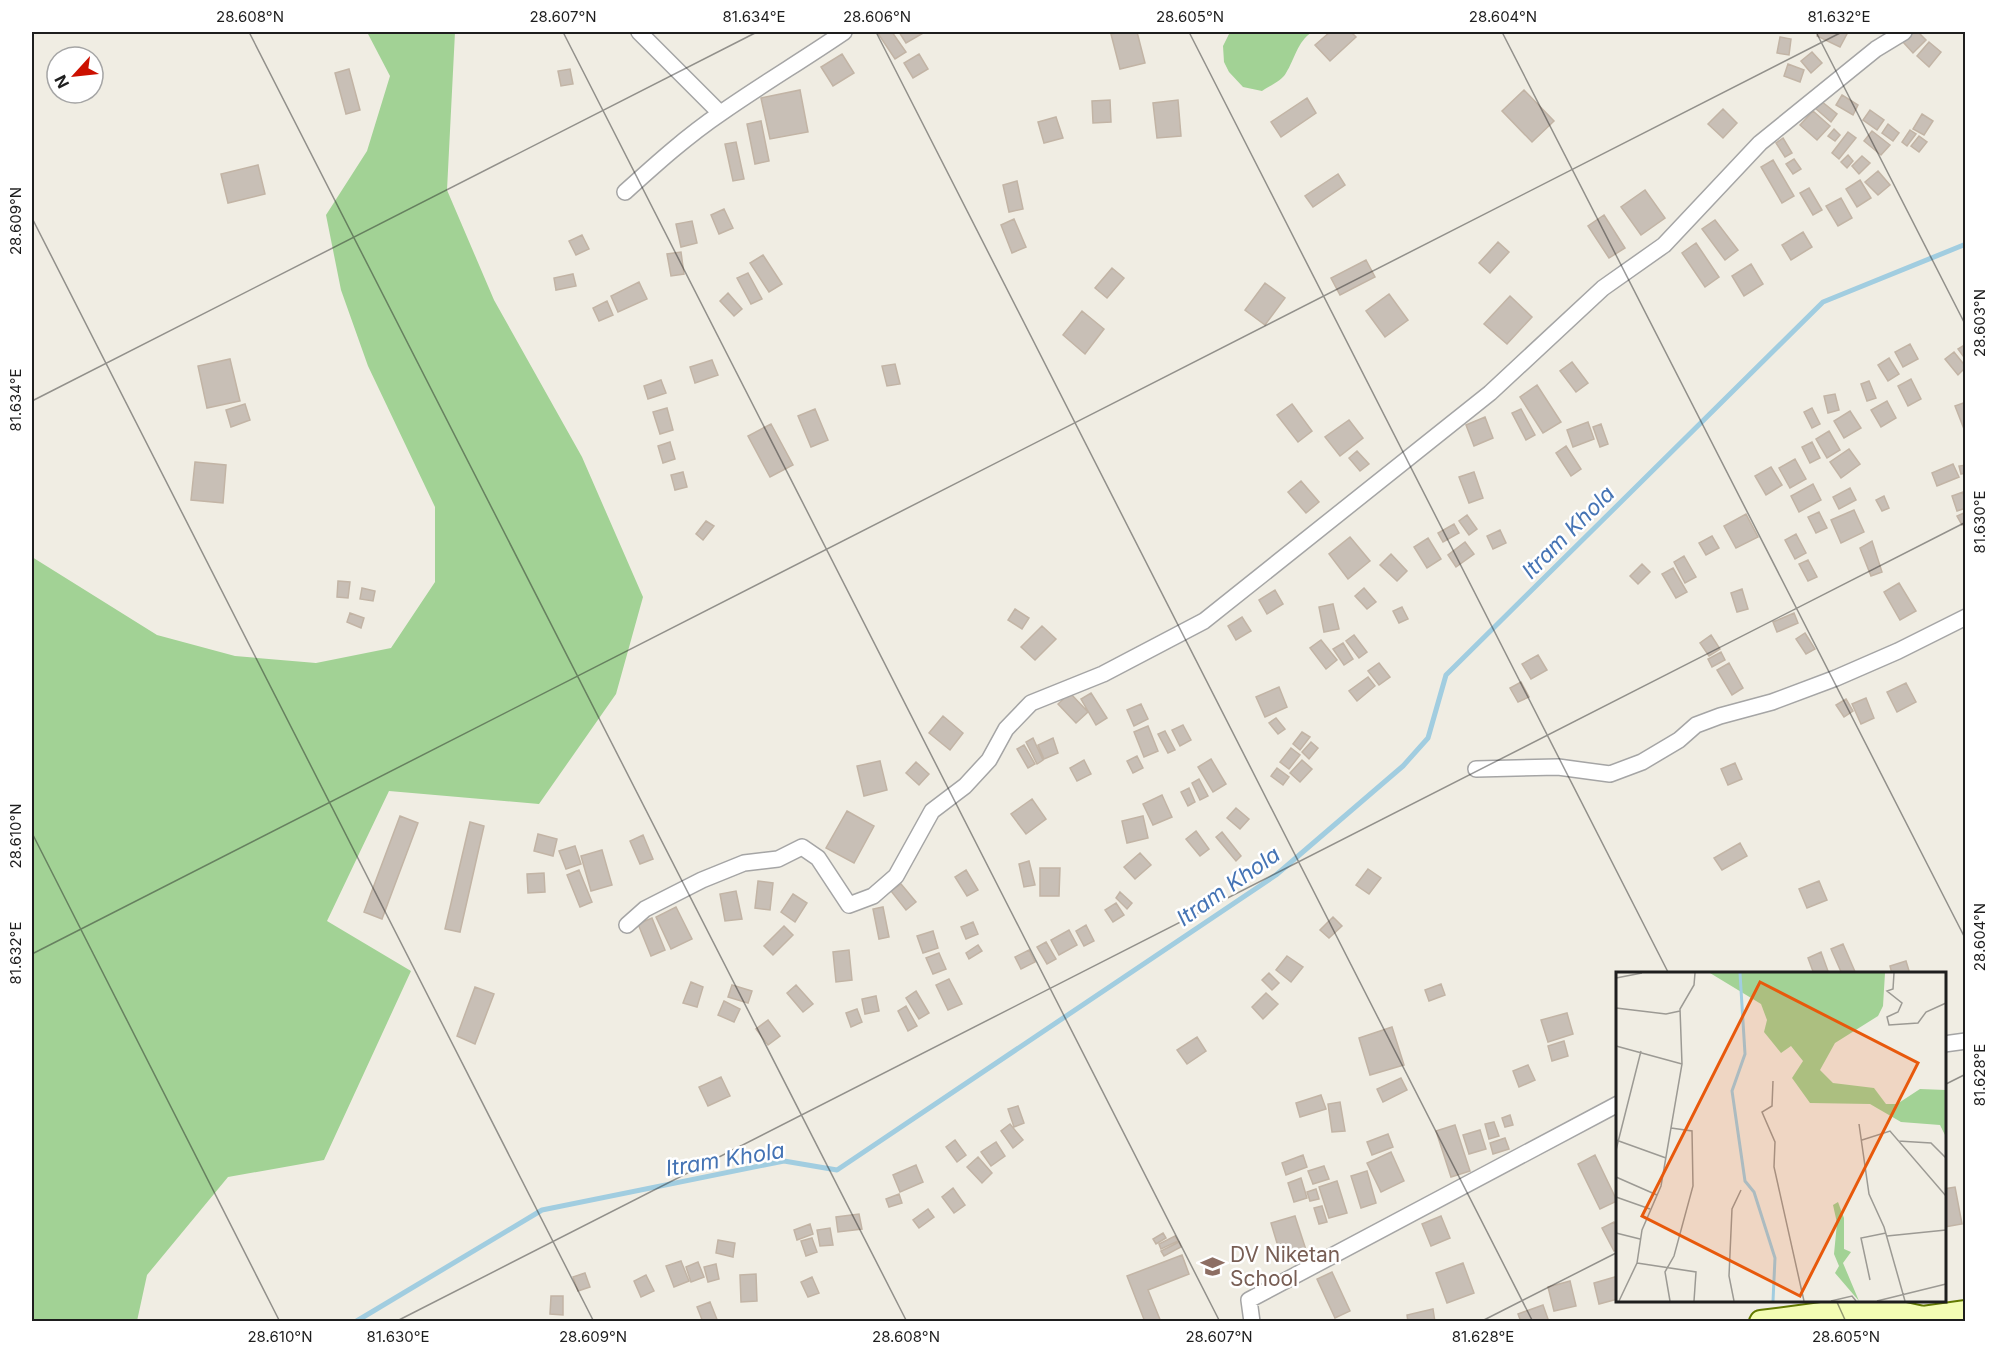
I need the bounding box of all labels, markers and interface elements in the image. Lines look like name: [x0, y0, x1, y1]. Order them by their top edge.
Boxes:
text: 28.608°N: [216, 7, 284, 26]
text: 28.607°N: [529, 7, 597, 26]
text: 81.634°E: [722, 7, 786, 26]
text: 28.606°N: [843, 7, 911, 26]
text: 28.605°N: [1156, 7, 1224, 26]
text: 28.604°N: [1469, 7, 1537, 26]
text: 81.632°E: [1808, 7, 1870, 26]
north arrow: [45, 45, 105, 105]
text: N: [50, 72, 73, 92]
text: 28.609°N: [6, 187, 25, 255]
text: 28.603°N: [1970, 289, 1989, 357]
text: 81.634°E: [6, 368, 25, 432]
water label: Itram Khola: [1516, 480, 1620, 584]
text: 81.630°E: [1970, 490, 1989, 554]
text: 28.610°N: [6, 803, 25, 869]
water label: Itram Khola: [1171, 841, 1285, 931]
text: 28.604°N: [1970, 903, 1989, 971]
text: 81.632°E: [6, 922, 25, 984]
inset map: [1616, 972, 1946, 1302]
text: 81.628°E: [1970, 1044, 1989, 1106]
water label: Itram Khola: [664, 1137, 786, 1181]
place label: DV Niketan School: [1230, 1242, 1340, 1291]
school or university icon: DV Niketan School: [1199, 1254, 1225, 1280]
text: 28.610°N: [247, 1327, 313, 1346]
text: 81.630°E: [366, 1327, 430, 1346]
text: 28.609°N: [559, 1327, 627, 1346]
text: 28.608°N: [872, 1327, 940, 1346]
text: 28.607°N: [1185, 1327, 1253, 1346]
text: 81.628°E: [1452, 1327, 1514, 1346]
text: 28.605°N: [1812, 1327, 1880, 1346]

